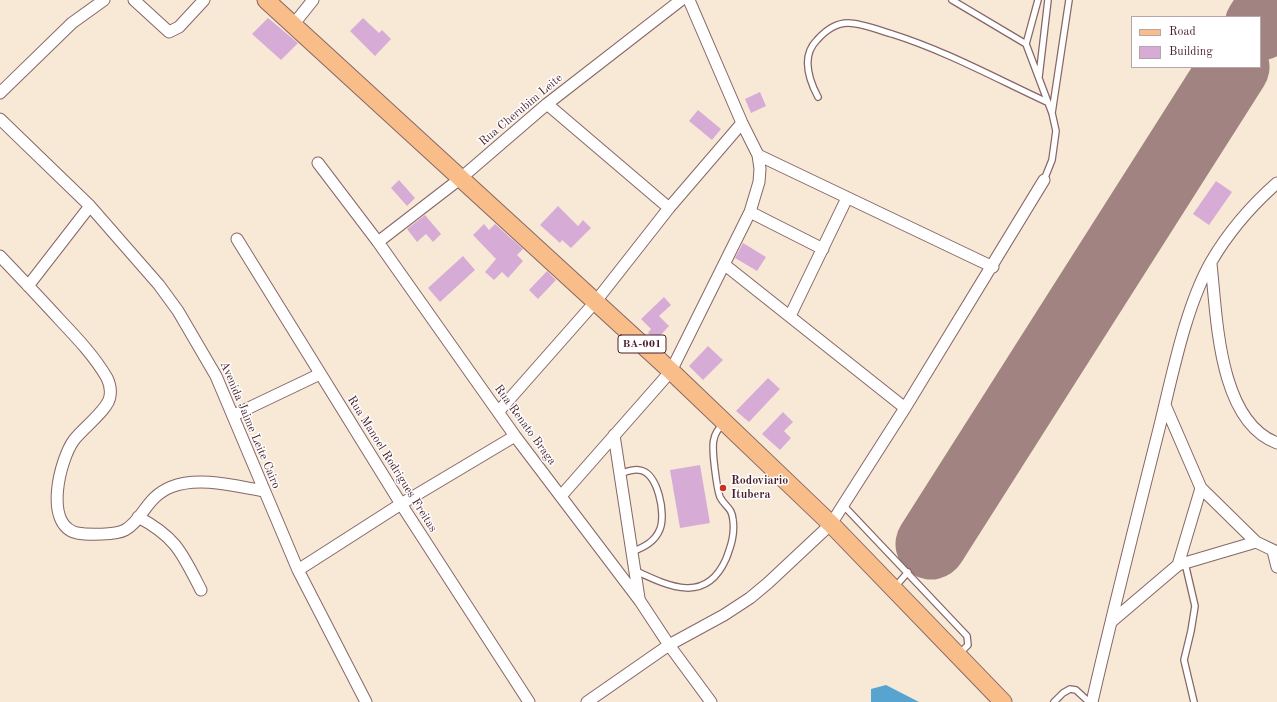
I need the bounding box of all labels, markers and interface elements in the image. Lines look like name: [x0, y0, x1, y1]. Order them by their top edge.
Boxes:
legend: [1131, 16, 1261, 68]
text: Road: [1169, 26, 1196, 38]
text: Building: [1169, 46, 1213, 58]
street label: Rua Cherubim Leite: [476, 71, 566, 149]
road number: BA-001: [618, 335, 666, 353]
street label: Avenida Jaime Leite Cairo: [217, 359, 283, 491]
street label: Rua Renato Braga: [491, 382, 559, 468]
street label: Rua Manoel Rodrigues Freitas: [344, 393, 440, 535]
place label: Rodoviario Itubera: [731, 474, 788, 502]
marker: Rodoviario Itubera: [718, 483, 728, 493]

